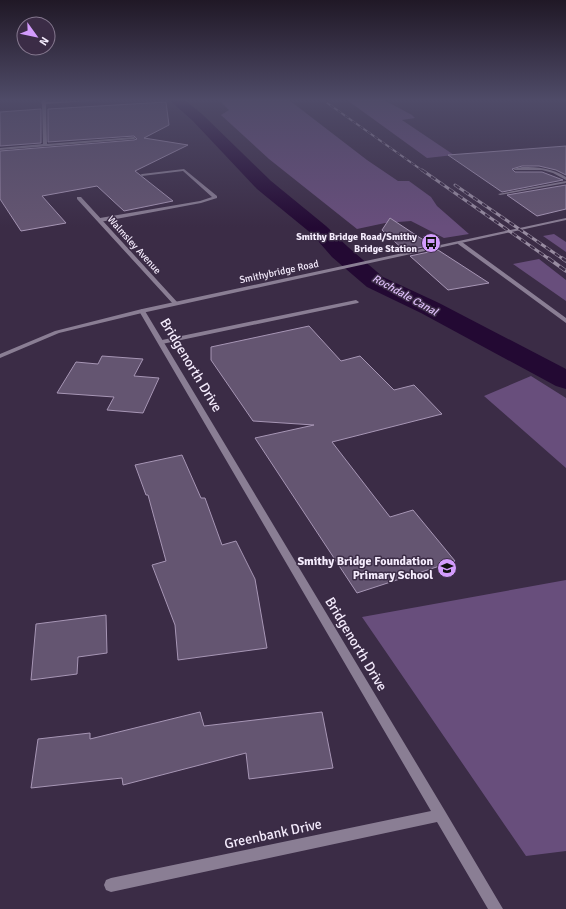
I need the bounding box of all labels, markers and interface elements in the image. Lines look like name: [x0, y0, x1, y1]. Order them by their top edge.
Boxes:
north arrow: [16, 16, 56, 56]
text: N: [36, 34, 52, 48]
street label: Walmsley Avenue: [105, 213, 163, 277]
place label: Smithy Bridge Road/Smithy Bridge Station: [296, 231, 418, 255]
bus stop icon: Smithy Bridge Road/Smithy Bridge Station: [420, 232, 442, 254]
street label: Smithybridge Road: [238, 258, 320, 286]
water label: Rochdale Canal: [370, 272, 441, 319]
street label: Bridgenorth Drive: [156, 315, 226, 415]
place label: Smithy Bridge Foundation Primary School: [297, 554, 433, 583]
school or university icon: Smithy Bridge Foundation Primary School: [436, 557, 458, 579]
street label: Bridgenorth Drive: [321, 594, 391, 694]
street label: Greenbank Drive: [223, 815, 323, 853]

